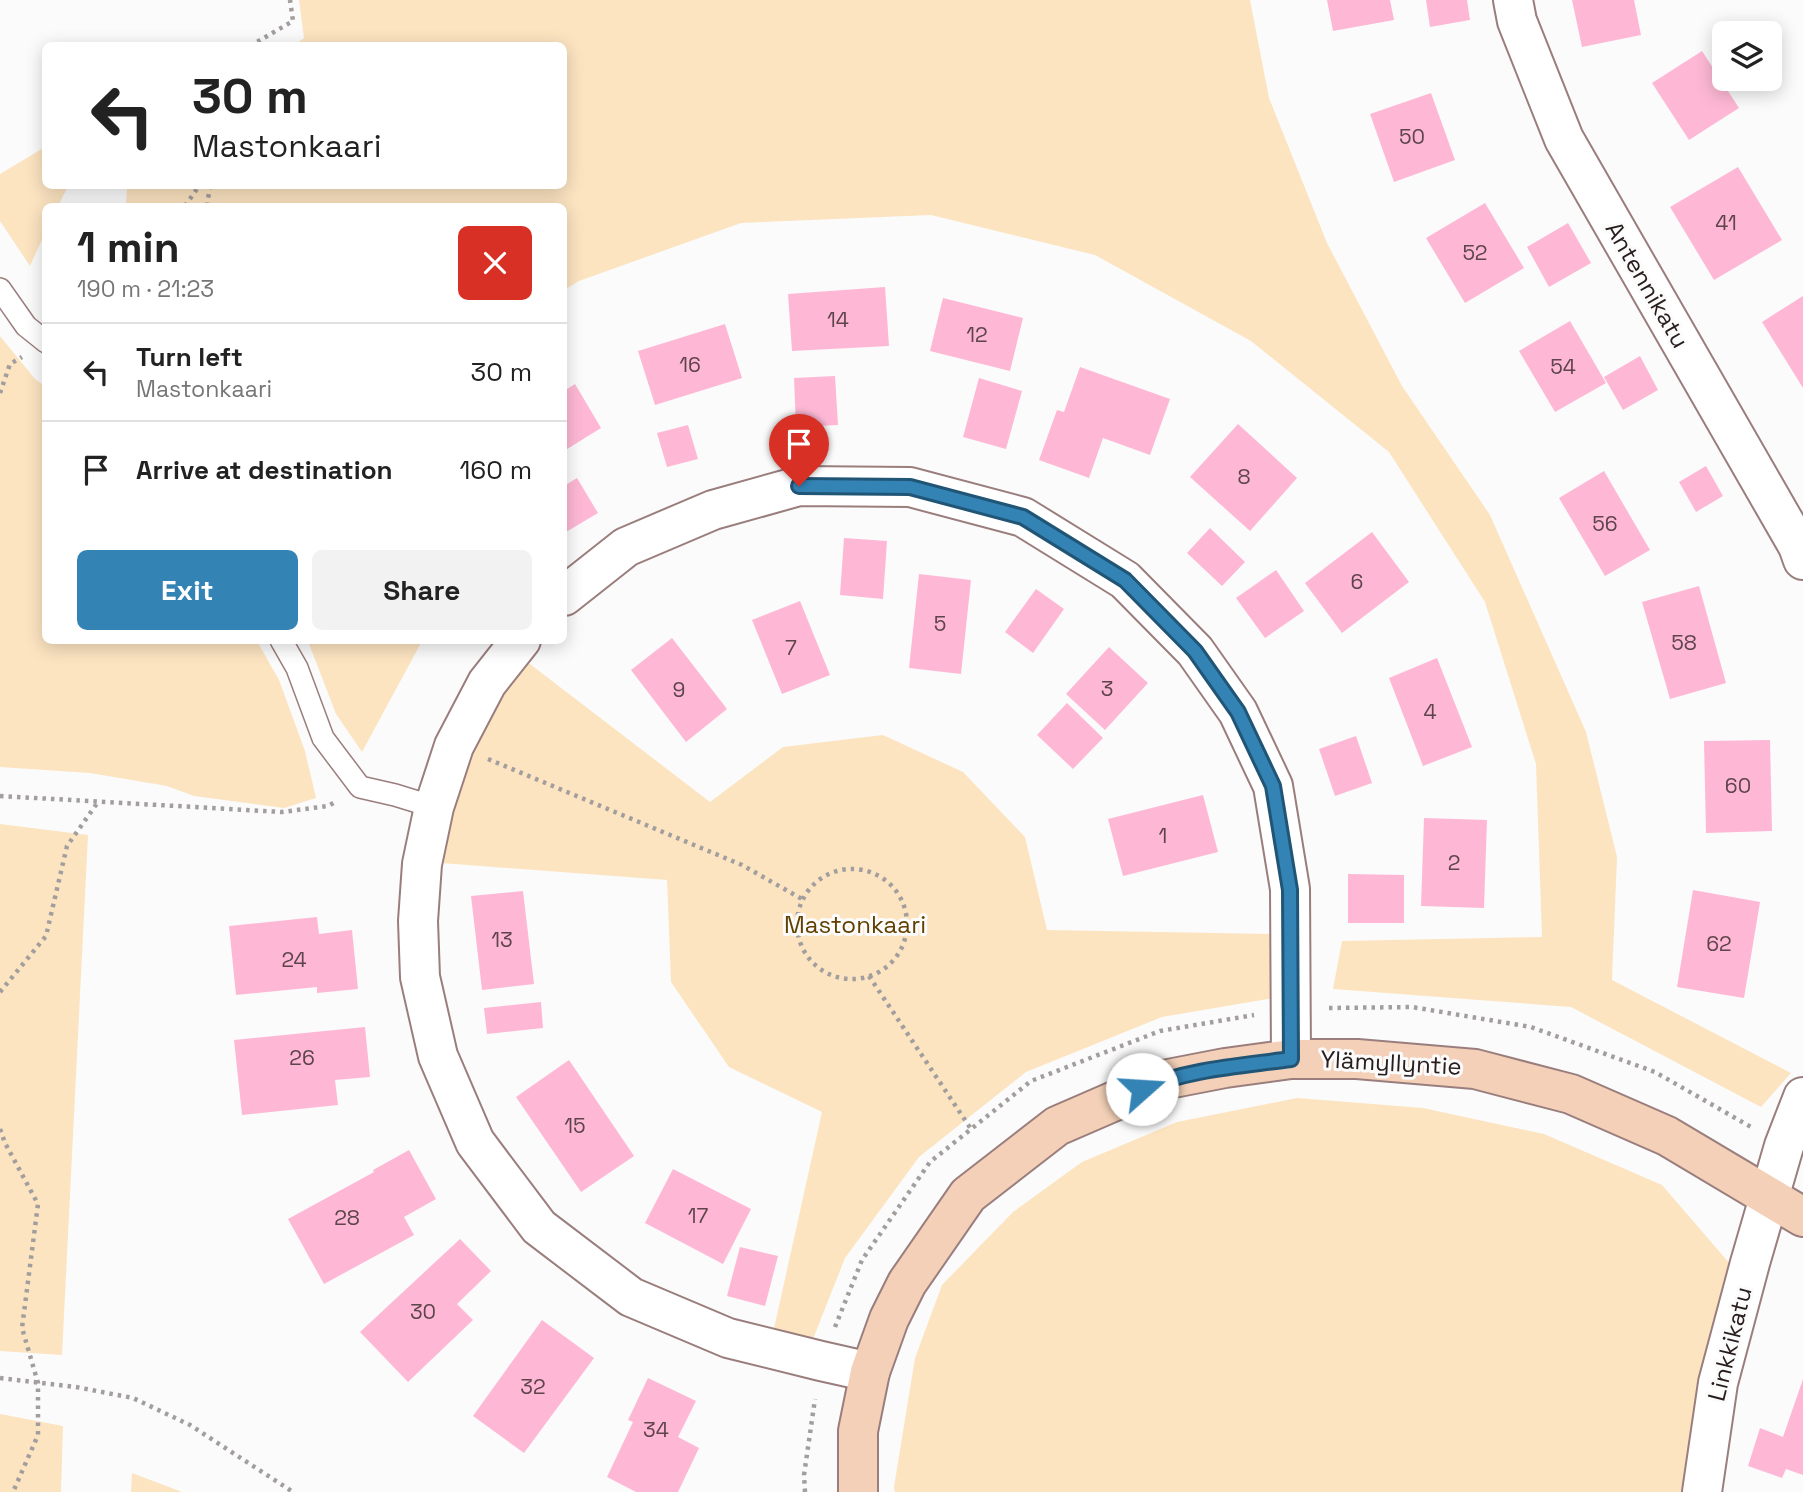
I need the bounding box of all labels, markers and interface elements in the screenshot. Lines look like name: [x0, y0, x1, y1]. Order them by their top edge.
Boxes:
map controls: [1712, 21, 1782, 91]
button: layers: [1712, 21, 1782, 91]
text: 30 m: [192, 65, 308, 127]
icon: left: [77, 70, 168, 161]
house number: 50: [1399, 123, 1425, 150]
text: Mastonkaari: [192, 126, 382, 166]
house number: 41: [1715, 209, 1737, 236]
street label: Antennikatu: [1599, 216, 1696, 354]
text: 1 min: [77, 221, 180, 274]
button: close: [458, 226, 532, 300]
house number: 52: [1462, 239, 1488, 266]
text: 190 m · 21:23: [77, 274, 214, 304]
house number: 14: [827, 306, 849, 333]
house number: 12: [966, 321, 988, 348]
text: Turn left: [136, 340, 243, 374]
house number: 16: [679, 351, 701, 378]
icon: left: [77, 353, 115, 391]
house number: 54: [1550, 353, 1576, 380]
text: 30 m: [471, 355, 532, 389]
text: Mastonkaari: [136, 374, 272, 404]
pin: [769, 414, 829, 486]
icon: arrive: [780, 425, 818, 463]
icon: arrive: [77, 451, 115, 489]
text: Arrive at destination: [136, 453, 393, 487]
text: 160 m: [460, 453, 532, 487]
house number: 8: [1237, 463, 1251, 490]
house number: 56: [1592, 510, 1618, 537]
button: Exit: [77, 550, 298, 630]
button: Share: [312, 550, 532, 630]
house number: 6: [1351, 568, 1363, 595]
house number: 5: [934, 610, 946, 637]
house number: 58: [1671, 629, 1697, 656]
house number: 7: [785, 634, 797, 661]
house number: 3: [1101, 675, 1113, 702]
house number: 9: [673, 676, 685, 703]
house number: 4: [1423, 698, 1437, 725]
house number: 60: [1725, 772, 1751, 799]
house number: 1: [1159, 822, 1167, 849]
house number: 2: [1448, 849, 1460, 876]
park label: Mastonkaari: [784, 909, 926, 940]
house number: 13: [491, 926, 513, 953]
house number: 62: [1706, 930, 1732, 957]
house number: 24: [281, 946, 307, 973]
street label: Ylämyllyntie: [1320, 1043, 1462, 1082]
house number: 26: [289, 1044, 315, 1071]
position arrow: [1105, 1052, 1179, 1126]
house number: 15: [564, 1112, 586, 1139]
house number: 17: [688, 1202, 708, 1229]
house number: 28: [334, 1204, 360, 1231]
street label: Linkkikatu: [1700, 1283, 1759, 1404]
house number: 30: [410, 1298, 436, 1325]
house number: 32: [520, 1373, 546, 1400]
house number: 34: [643, 1416, 669, 1443]

